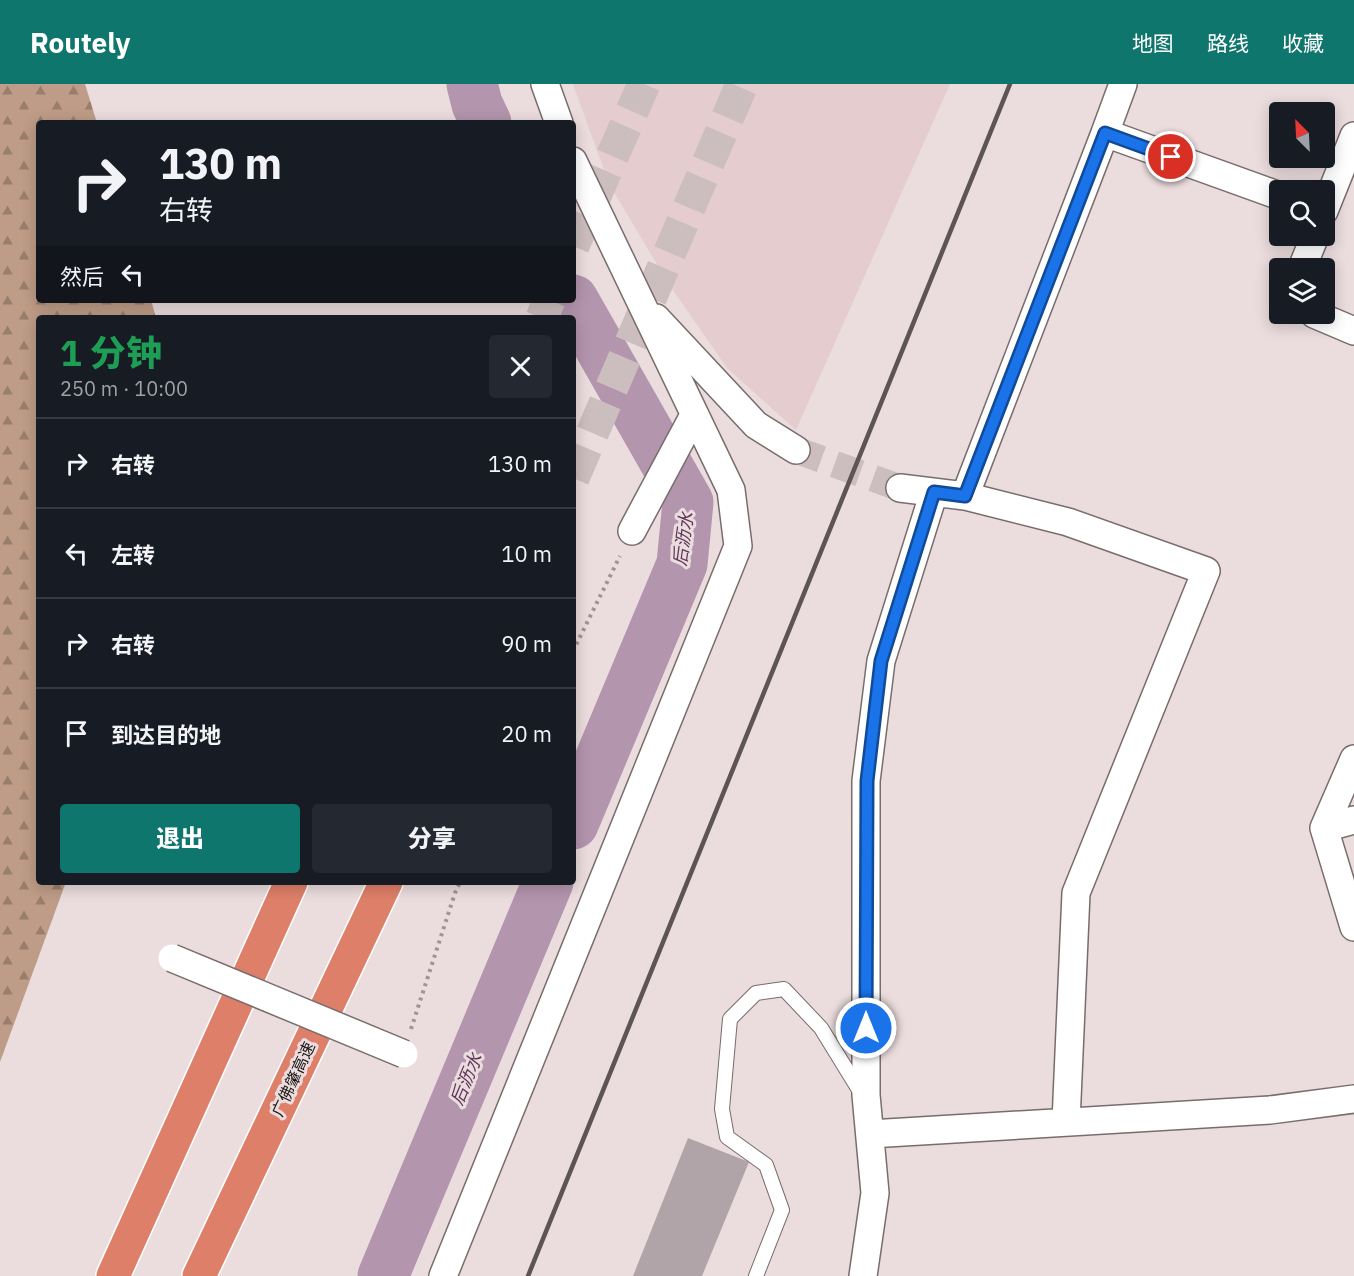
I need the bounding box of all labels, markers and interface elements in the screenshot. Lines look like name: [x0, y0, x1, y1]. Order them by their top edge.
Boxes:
text: Routely: [30, 24, 131, 61]
text: 地图: [1132, 29, 1174, 57]
text: 路线: [1207, 29, 1249, 57]
text: 收藏: [1282, 29, 1324, 57]
north arrow: [1269, 102, 1335, 168]
map controls: [1269, 102, 1335, 324]
pin: [1145, 131, 1196, 182]
text: 130 m: [159, 136, 282, 191]
icon: arrive: [1154, 140, 1187, 173]
icon: right: [60, 144, 138, 222]
button: search: [1269, 180, 1335, 246]
text: 右转: [159, 192, 213, 227]
icon: left: [116, 258, 149, 291]
button: layers: [1269, 258, 1335, 324]
text: 然后: [60, 262, 104, 291]
text: 1 分钟: [60, 329, 162, 376]
button: close: [489, 335, 552, 398]
text: 250 m · 10:00: [60, 375, 188, 402]
icon: right: [60, 447, 93, 480]
text: 130 m: [488, 449, 552, 478]
text: 右转: [111, 450, 155, 479]
water label: 后沥水: [668, 510, 698, 567]
icon: left: [60, 537, 93, 570]
text: 10 m: [501, 539, 552, 568]
text: 左转: [111, 540, 155, 569]
icon: right: [60, 627, 93, 660]
text: 90 m: [501, 629, 552, 658]
text: 右转: [111, 630, 155, 659]
icon: arrive: [60, 717, 93, 750]
text: 20 m: [501, 719, 552, 748]
text: 到达目的地: [111, 720, 221, 749]
button: 退出: [60, 804, 300, 873]
button: 分享: [312, 804, 552, 873]
position arrow: [834, 996, 898, 1060]
street label: 广佛肇高速: [267, 1039, 319, 1119]
water label: 后沥水: [445, 1049, 488, 1108]

